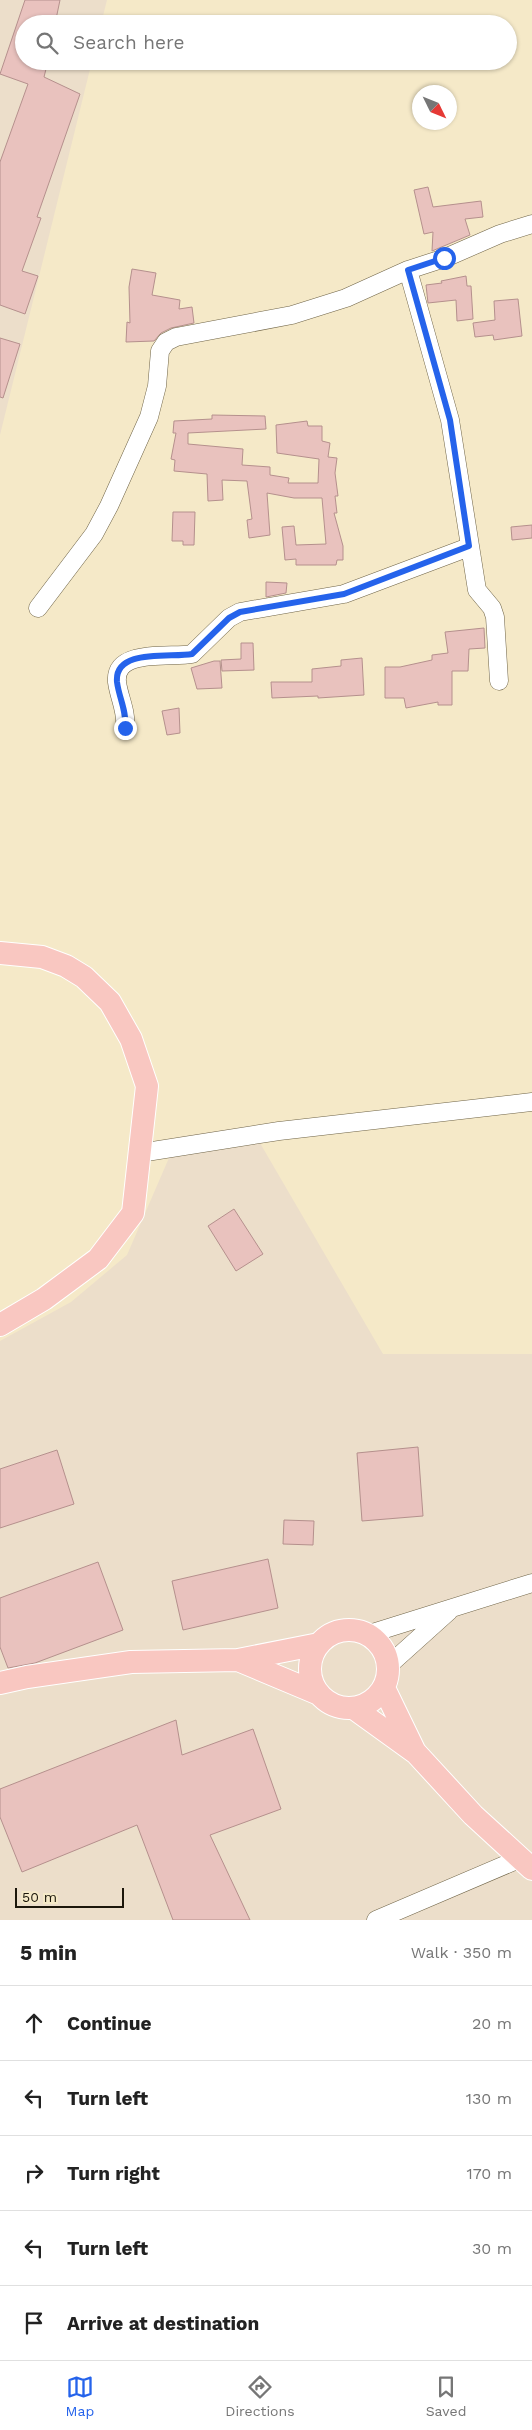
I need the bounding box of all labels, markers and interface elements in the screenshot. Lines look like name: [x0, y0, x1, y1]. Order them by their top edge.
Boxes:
search box: [15, 15, 517, 70]
icon: search: [33, 29, 61, 57]
text: Search here: [73, 31, 184, 54]
north arrow: [412, 85, 457, 130]
route start: [433, 247, 456, 270]
route end: [114, 717, 137, 740]
scale bar: [15, 1885, 124, 1908]
text: 50 m: [22, 1889, 57, 1905]
text: 5 min: [20, 1940, 77, 1965]
text: Walk · 350 m: [411, 1943, 512, 1962]
icon: ahead: [20, 2009, 48, 2037]
text: Continue: [67, 2012, 151, 2035]
text: 20 m: [472, 2014, 512, 2033]
icon: left: [20, 2084, 48, 2112]
text: Turn left: [67, 2087, 148, 2110]
text: 130 m: [466, 2089, 512, 2108]
icon: right: [20, 2159, 48, 2187]
text: Turn right: [67, 2162, 160, 2185]
text: 170 m: [466, 2164, 512, 2183]
icon: left: [20, 2234, 48, 2262]
text: Turn left: [67, 2237, 148, 2260]
text: 30 m: [472, 2239, 512, 2258]
icon: arrive: [20, 2309, 48, 2337]
text: Arrive at destination: [67, 2312, 259, 2335]
tab: Map: [66, 2373, 94, 2419]
tab: Directions: [225, 2373, 295, 2419]
tab: Saved: [426, 2373, 466, 2419]

